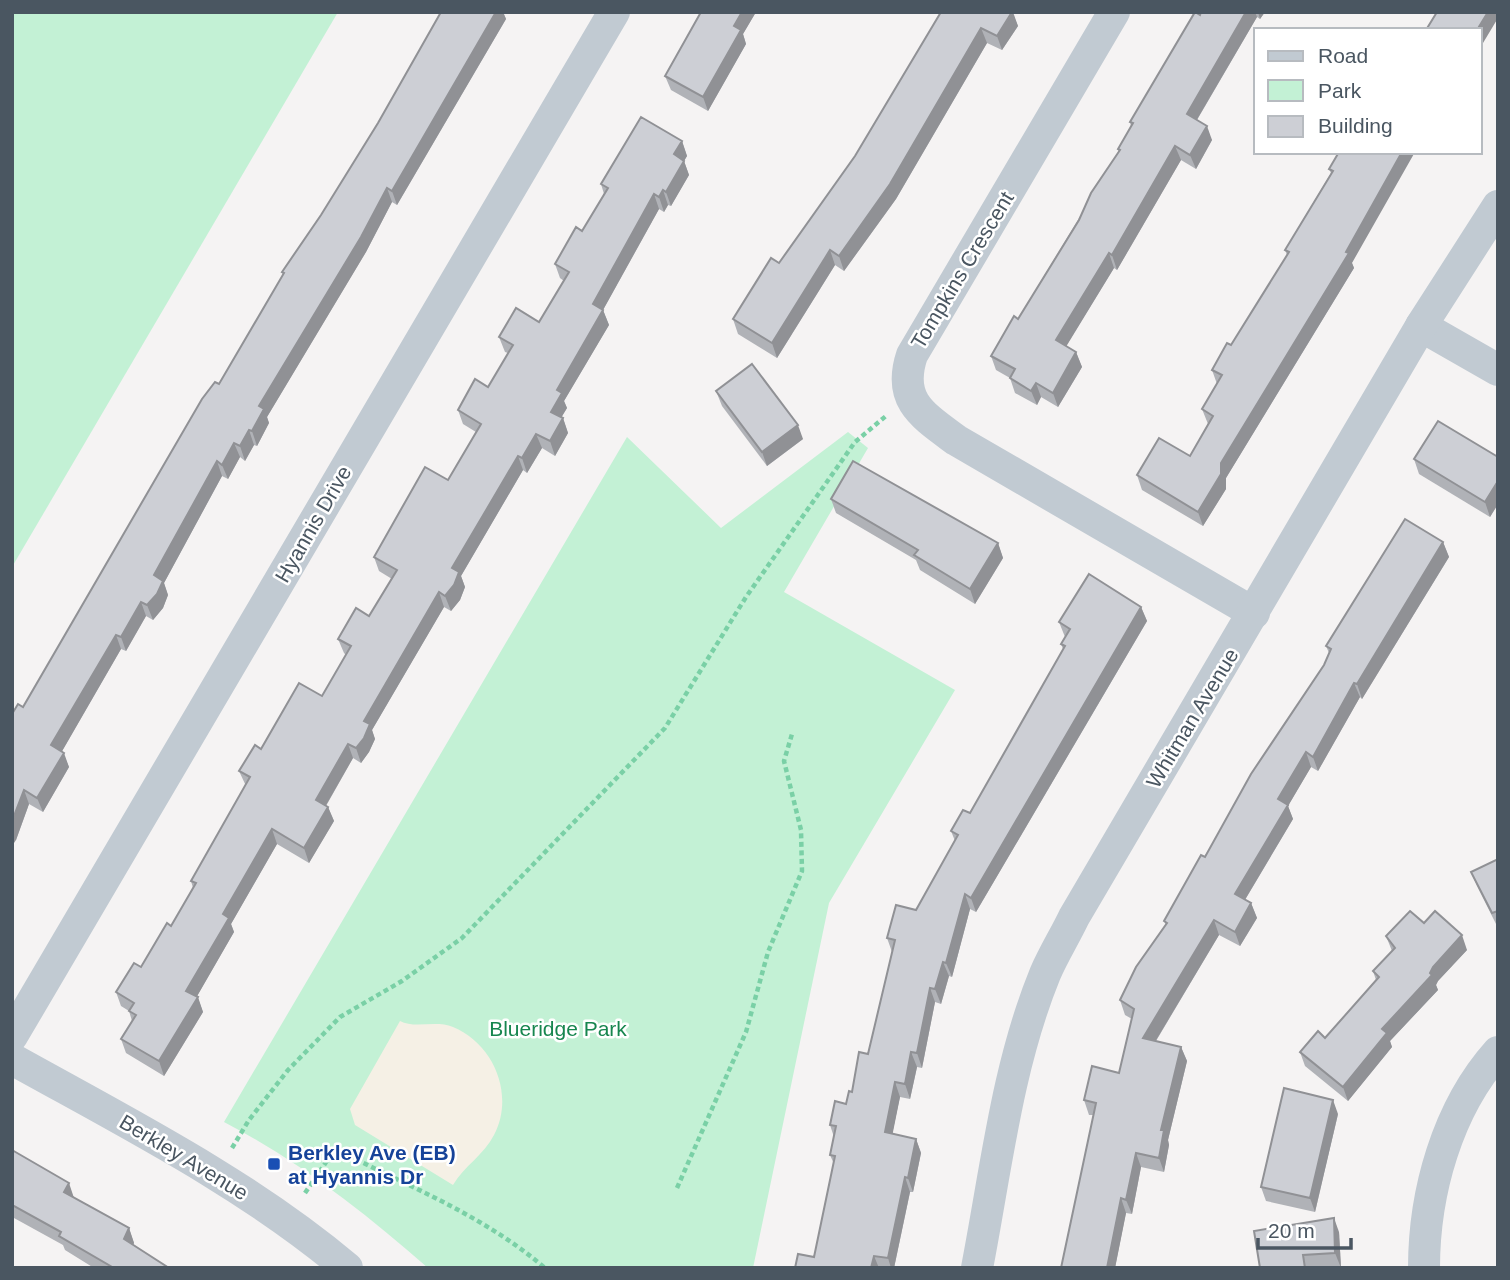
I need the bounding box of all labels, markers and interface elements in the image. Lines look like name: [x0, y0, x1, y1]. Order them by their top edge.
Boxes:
legend: [1254, 28, 1482, 154]
text: Road: [1318, 44, 1368, 67]
text: Park: [1318, 79, 1362, 102]
text: Building: [1318, 114, 1393, 137]
street label: Tompkins Crescent: [906, 187, 1018, 352]
street label: Hyannis Drive: [270, 462, 356, 586]
street label: Whitman Avenue: [1141, 644, 1243, 792]
park label: Blueridge Park: [489, 1017, 627, 1040]
street label: Berkley Avenue: [116, 1110, 252, 1204]
place label: Berkley Ave (EB) at Hyannis Dr: [288, 1141, 456, 1188]
marker: Berkley Ave (EB) at Hyannis Dr: [266, 1156, 282, 1172]
scale bar: [1258, 1206, 1351, 1250]
text: 20 m: [1268, 1219, 1315, 1242]

